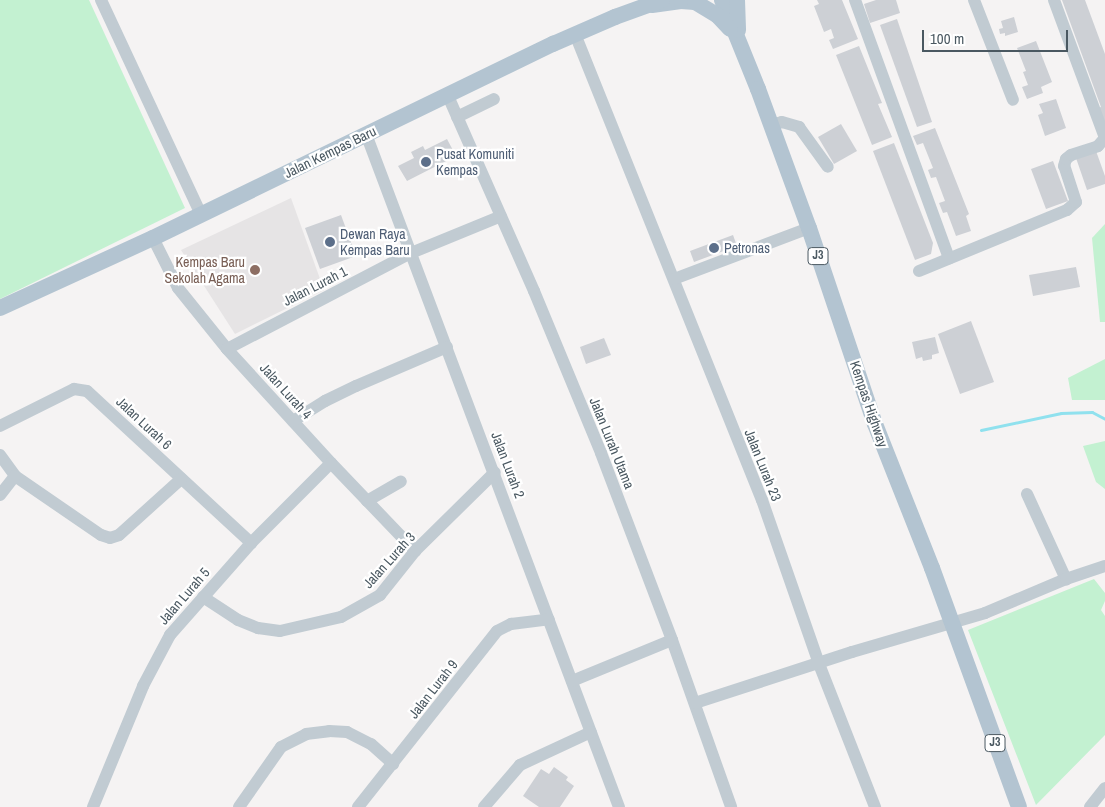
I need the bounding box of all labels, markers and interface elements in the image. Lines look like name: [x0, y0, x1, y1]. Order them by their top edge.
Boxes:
scale bar: [925, 20, 1071, 52]
text: 100 m: [930, 28, 964, 49]
street label: Jalan Kempas Baru: [281, 122, 379, 182]
place label: Pusat Komuniti Kempas: [436, 146, 514, 178]
marker: Pusat Komuniti Kempas: [420, 156, 432, 168]
place label: Dewan Raya Kempas Baru: [340, 226, 410, 258]
marker: Dewan Raya Kempas Baru: [324, 236, 336, 248]
place label: Petronas: [724, 240, 770, 256]
marker: Petronas: [708, 242, 720, 254]
road number: J3: [807, 247, 829, 266]
place label: Kempas Baru Sekolah Agama: [164, 254, 245, 286]
street label: Jalan Lurah 1: [280, 263, 350, 309]
marker: Kempas Baru Sekolah Agama: [249, 264, 261, 276]
street label: Kempas Highway: [846, 359, 892, 449]
street label: Jalan Lurah 4: [256, 360, 316, 422]
street label: Jalan Lurah 6: [113, 393, 175, 453]
street label: Jalan Lurah Utama: [586, 395, 638, 491]
street label: Jalan Lurah 23: [741, 427, 785, 503]
street label: Jalan Lurah 2: [488, 430, 528, 500]
street label: Jalan Lurah 3: [359, 529, 419, 591]
street label: Jalan Lurah 5: [155, 564, 213, 628]
street label: Jalan Lurah 9: [405, 656, 461, 722]
road number: J3: [984, 734, 1006, 752]

